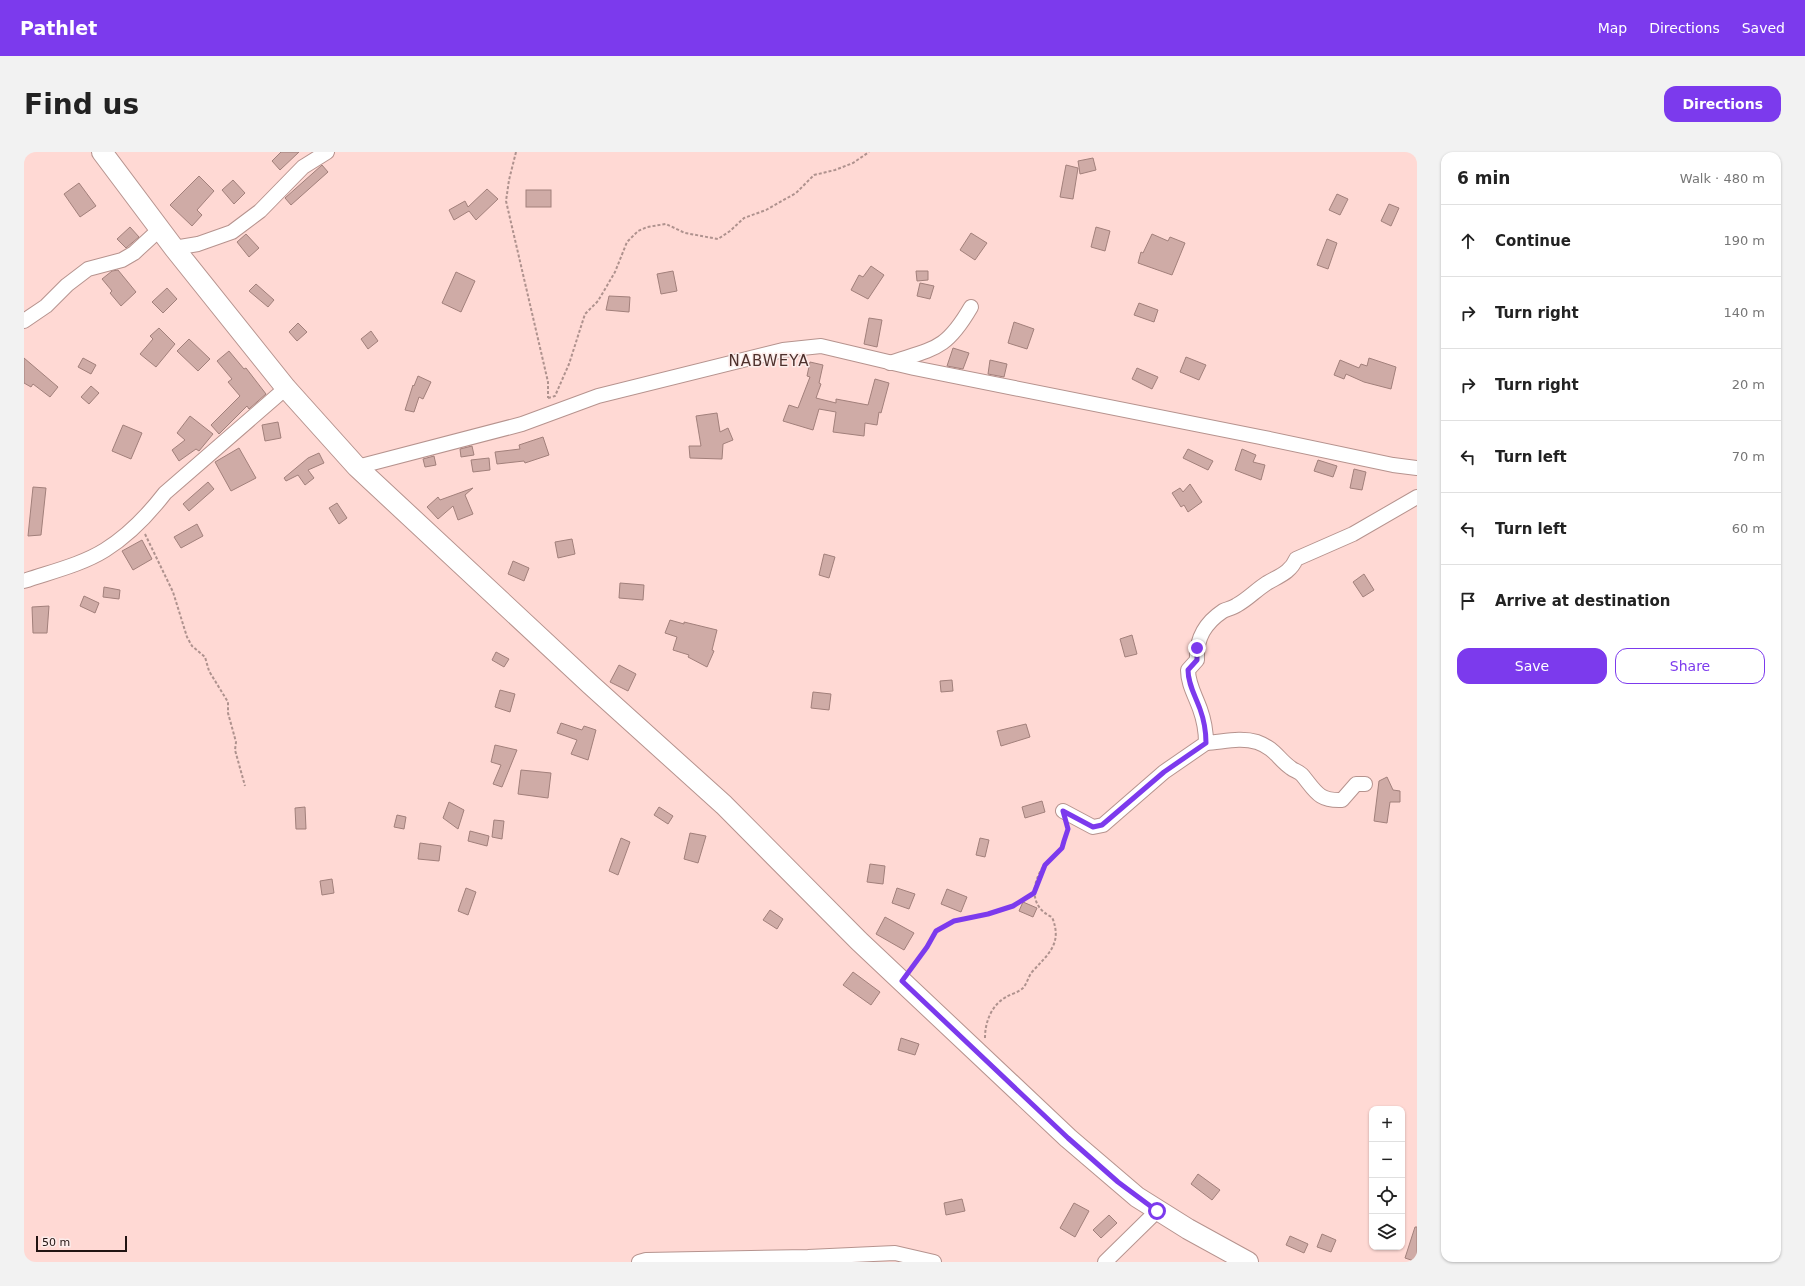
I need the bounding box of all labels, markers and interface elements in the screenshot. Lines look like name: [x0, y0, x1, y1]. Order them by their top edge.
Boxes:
text: Pathlet: [20, 17, 97, 39]
text: Map: [1598, 20, 1627, 36]
text: Directions: [1649, 20, 1720, 36]
text: Saved: [1742, 20, 1785, 36]
button: Directions: [1664, 86, 1781, 122]
text: Find us: [24, 88, 139, 121]
text: 6 min: [1457, 168, 1510, 188]
text: Walk · 480 m: [1680, 171, 1765, 186]
icon: ahead: [1457, 230, 1479, 252]
text: Continue: [1495, 232, 1571, 250]
text: 190 m: [1723, 233, 1765, 248]
icon: right: [1457, 302, 1479, 324]
text: Turn right: [1495, 304, 1579, 322]
text: 140 m: [1723, 305, 1765, 320]
district label: NABWEYA: [729, 352, 809, 370]
icon: right: [1457, 374, 1479, 396]
text: Turn right: [1495, 376, 1579, 394]
text: 20 m: [1732, 377, 1765, 392]
icon: left: [1457, 446, 1479, 468]
text: Turn left: [1495, 448, 1567, 466]
text: 70 m: [1732, 449, 1765, 464]
icon: left: [1457, 518, 1479, 540]
text: Turn left: [1495, 520, 1567, 538]
text: 60 m: [1732, 521, 1765, 536]
icon: arrive: [1457, 590, 1479, 612]
text: Arrive at destination: [1495, 592, 1670, 610]
route end: [1188, 639, 1206, 657]
button: Save: [1457, 648, 1607, 684]
button: Share: [1615, 648, 1765, 684]
map controls: [1369, 1106, 1405, 1250]
button: +: [1369, 1106, 1405, 1142]
button: −: [1369, 1142, 1405, 1178]
button: locate: [1369, 1178, 1405, 1214]
route start: [1148, 1202, 1166, 1220]
button: layers: [1369, 1214, 1405, 1250]
scale bar: [36, 1234, 127, 1253]
text: 50 m: [42, 1236, 70, 1249]

